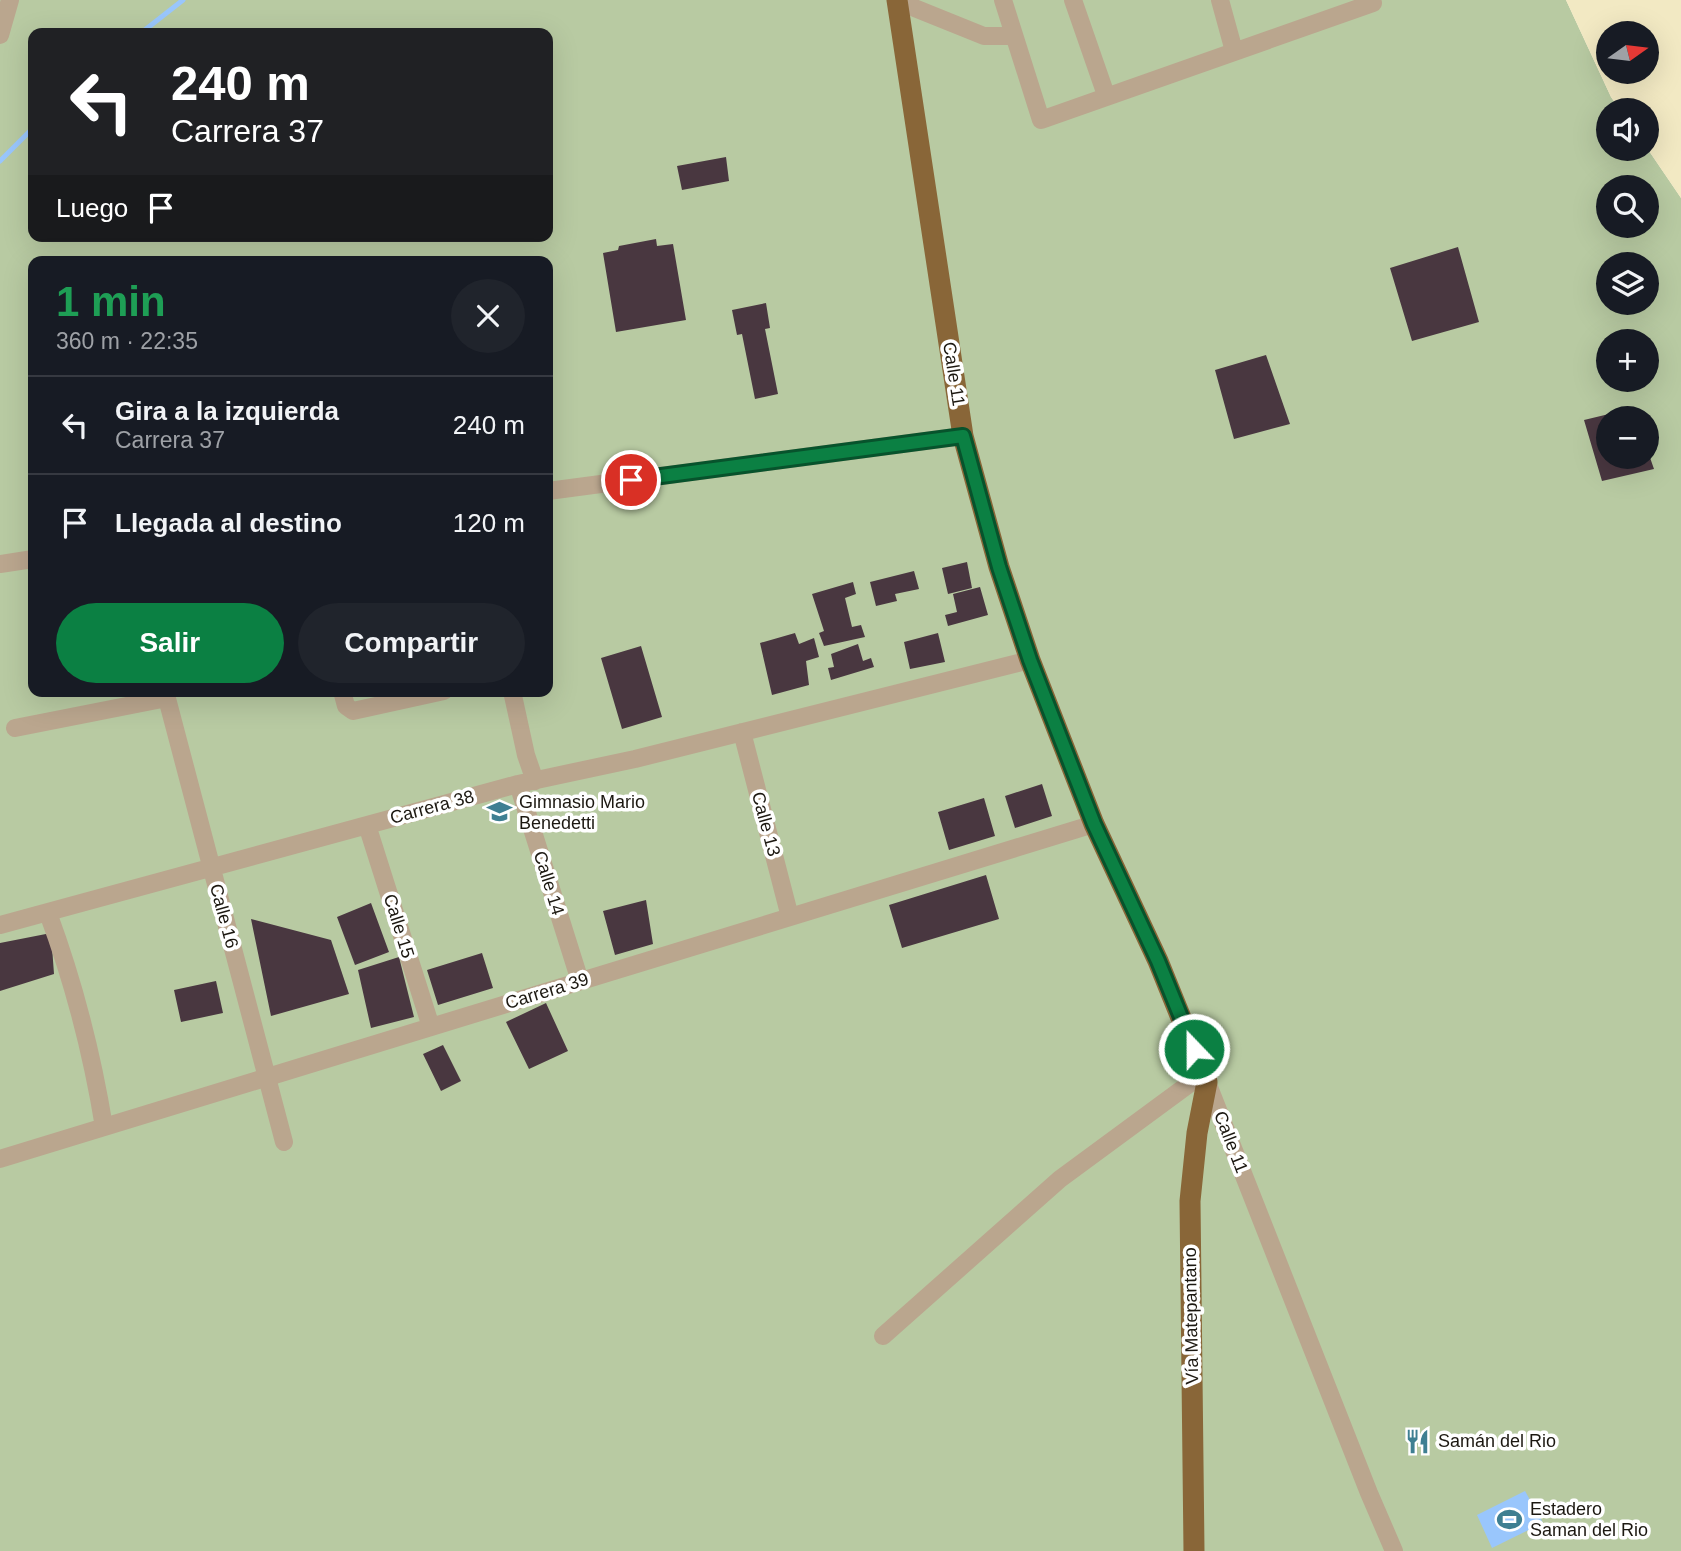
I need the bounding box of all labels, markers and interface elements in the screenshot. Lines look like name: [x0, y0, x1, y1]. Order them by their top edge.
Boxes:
north arrow: [1596, 21, 1659, 84]
map controls: [1596, 21, 1659, 469]
icon: left: [56, 56, 147, 147]
text: 240 m: [171, 56, 310, 110]
button: sound: [1596, 98, 1659, 161]
text: Carrera 37: [171, 113, 324, 149]
button: search: [1596, 175, 1659, 238]
icon: arrive: [142, 189, 180, 227]
text: Luego: [56, 193, 128, 223]
button: layers: [1596, 252, 1659, 315]
text: 1 min: [56, 278, 166, 325]
button: close: [451, 279, 525, 353]
text: 360 m · 22:35: [56, 328, 198, 354]
button: +: [1596, 329, 1659, 392]
street label: Calle 11: [939, 340, 969, 408]
text: Gira a la izquierda: [115, 396, 339, 426]
icon: left: [56, 406, 94, 444]
button: −: [1596, 406, 1659, 469]
text: 240 m: [453, 410, 525, 440]
text: Carrera 37: [115, 427, 225, 453]
pin: [601, 450, 661, 510]
icon: arrive: [612, 461, 650, 499]
icon: arrive: [56, 504, 94, 542]
text: Llegada al destino: [115, 508, 342, 538]
text: 120 m: [453, 508, 525, 538]
button: Salir: [56, 603, 284, 683]
button: Compartir: [298, 603, 525, 683]
street label: Carrera 38: [388, 786, 476, 828]
street label: Calle 13: [748, 790, 784, 858]
place label: Gimnasio Mario Benedetti: [519, 792, 645, 833]
school or university icon: Gimnasio Mario Benedetti: [485, 798, 513, 826]
street label: Calle 14: [530, 848, 568, 918]
street label: Calle 16: [206, 882, 242, 950]
street label: Calle 15: [380, 891, 418, 961]
street label: Carrera 39: [503, 969, 591, 1013]
position arrow: [1157, 1012, 1231, 1086]
street label: Calle 11: [1210, 1108, 1252, 1176]
street label: Vía Matepantano: [1180, 1247, 1202, 1385]
restaurant icon: Samán del Rio: [1404, 1427, 1432, 1455]
place label: Samán del Rio: [1438, 1431, 1556, 1451]
place label: Estadero Saman del Rio: [1530, 1499, 1648, 1540]
sports icon: Estadero Saman del Rio: [1496, 1505, 1524, 1533]

